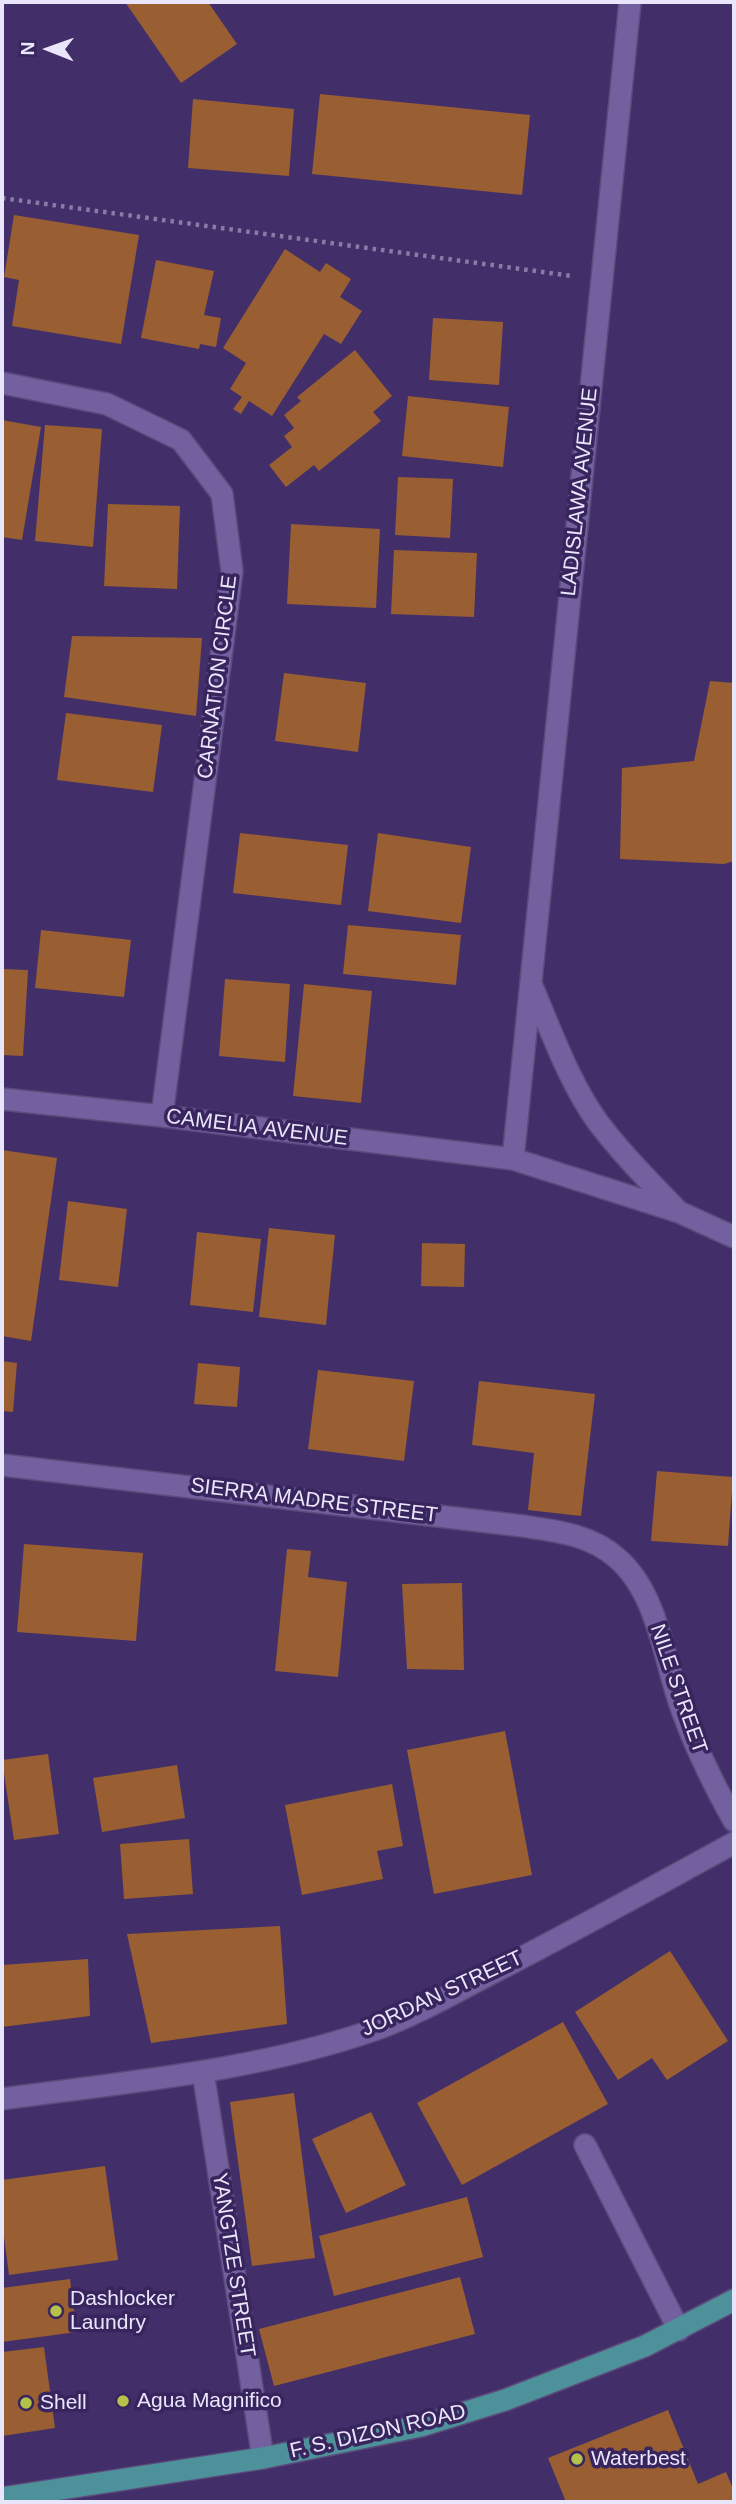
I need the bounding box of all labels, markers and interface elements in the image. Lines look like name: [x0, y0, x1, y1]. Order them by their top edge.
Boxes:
north arrow: [14, 14, 84, 84]
text: N: [17, 42, 38, 56]
street label: LADISLAWA AVENUE: [557, 387, 603, 597]
street label: CARNATION CIRCLE: [193, 574, 243, 780]
street label: CAMELIA AVENUE: [165, 1104, 349, 1152]
street label: SIERRA MADRE STREET: [189, 1473, 439, 1529]
street label: NILE STREET: [644, 1621, 712, 1757]
street label: JORDAN STREET: [357, 1946, 527, 2042]
street label: YANGTZE STREET: [206, 2171, 260, 2359]
place label: Dashlocker Laundry: [70, 2286, 175, 2336]
marker: Dashlocker Laundry: [48, 2303, 64, 2319]
place label: Agua Magnifico: [137, 2388, 282, 2414]
place label: Shell: [40, 2390, 87, 2416]
marker: Agua Magnifico: [115, 2393, 131, 2409]
marker: Shell: [18, 2395, 34, 2411]
street label: F. S. DIZON ROAD: [288, 2400, 468, 2464]
place label: Waterbest: [591, 2446, 686, 2472]
marker: Waterbest: [569, 2451, 585, 2467]

